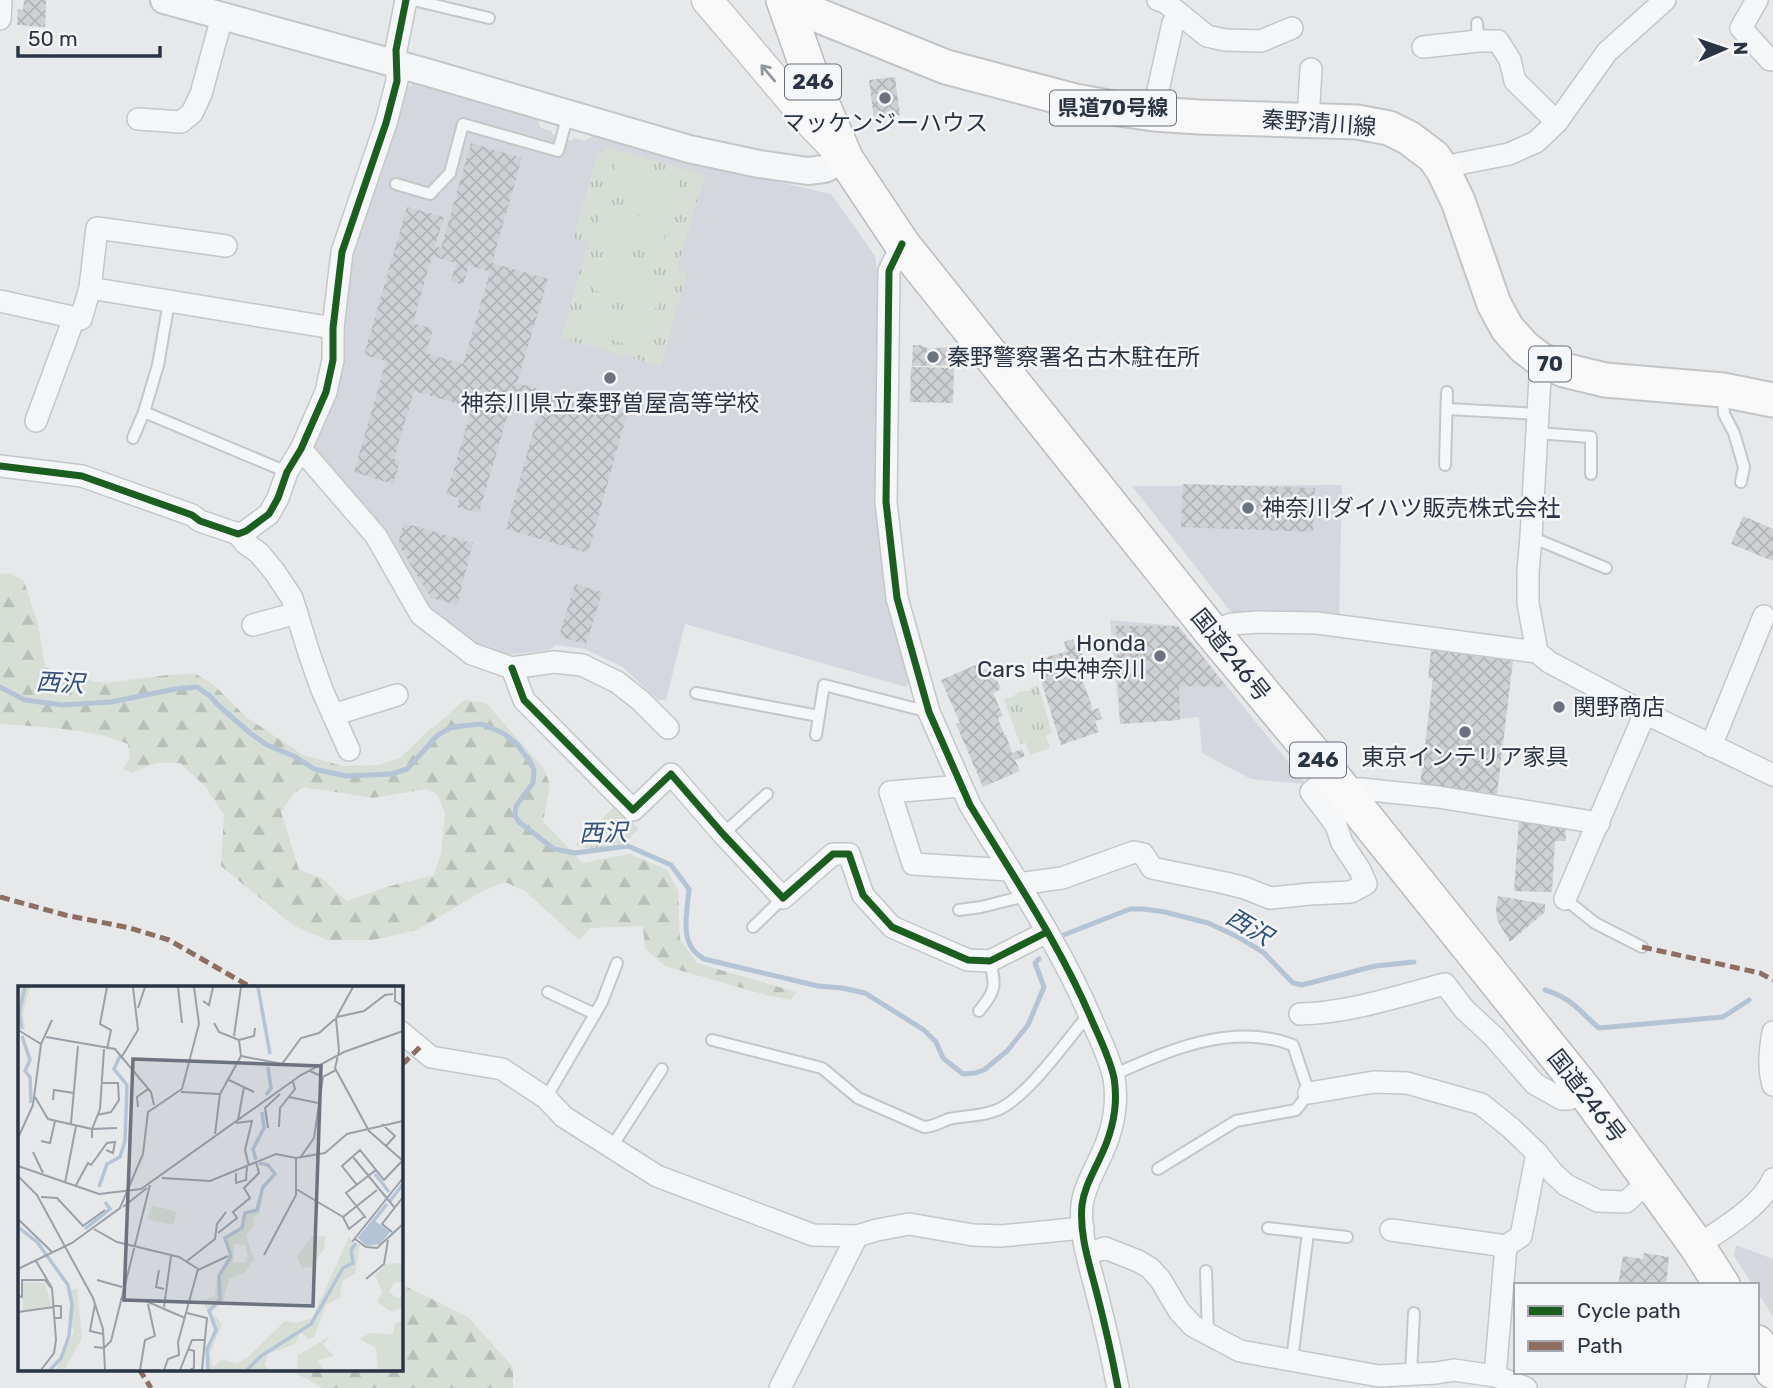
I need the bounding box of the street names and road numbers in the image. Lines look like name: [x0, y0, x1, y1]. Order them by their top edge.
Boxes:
road number: 246: [785, 64, 841, 100]
road number: 県道70号線: [1050, 90, 1176, 126]
street label: 秦野清川線: [1261, 105, 1377, 141]
road number: 70: [1529, 346, 1571, 382]
street label: 国道246号: [1185, 603, 1277, 707]
road number: 246: [1290, 742, 1346, 778]
street label: 国道246号: [1542, 1044, 1632, 1148]

